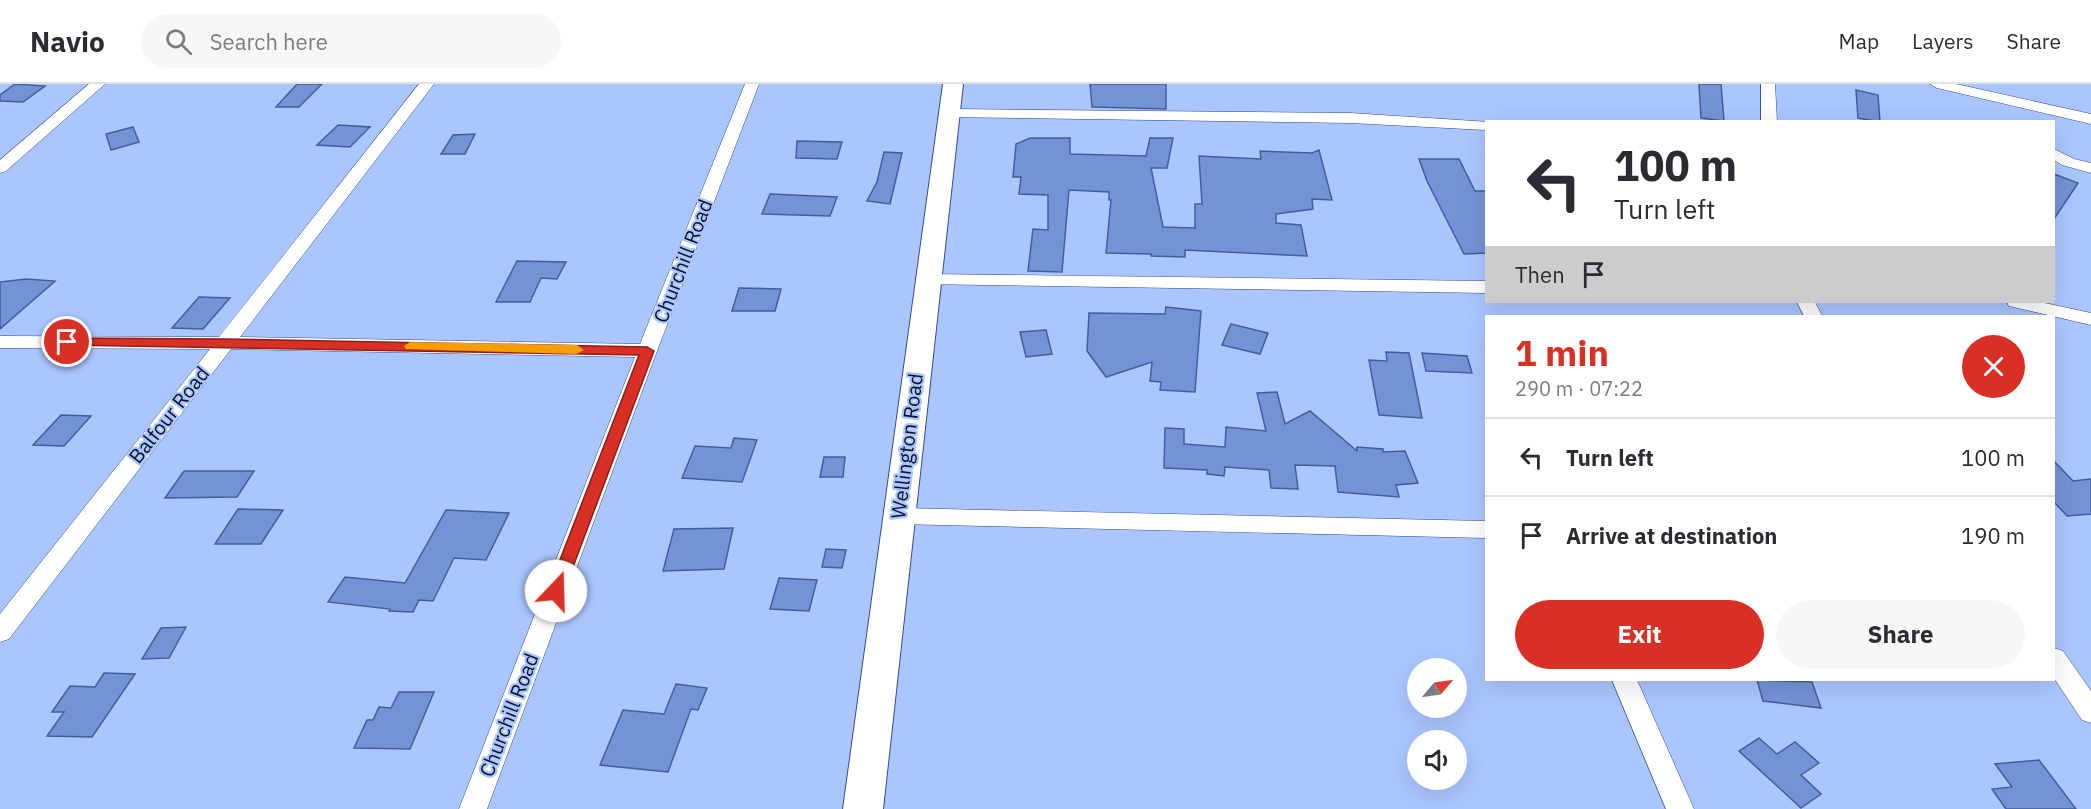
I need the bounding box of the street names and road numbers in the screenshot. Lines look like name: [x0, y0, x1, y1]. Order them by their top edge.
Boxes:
street label: Churchill Road: [647, 195, 718, 326]
street label: Balfour Road: [122, 361, 215, 469]
street label: Wellington Road: [884, 372, 929, 520]
street label: Churchill Road: [473, 649, 544, 780]

